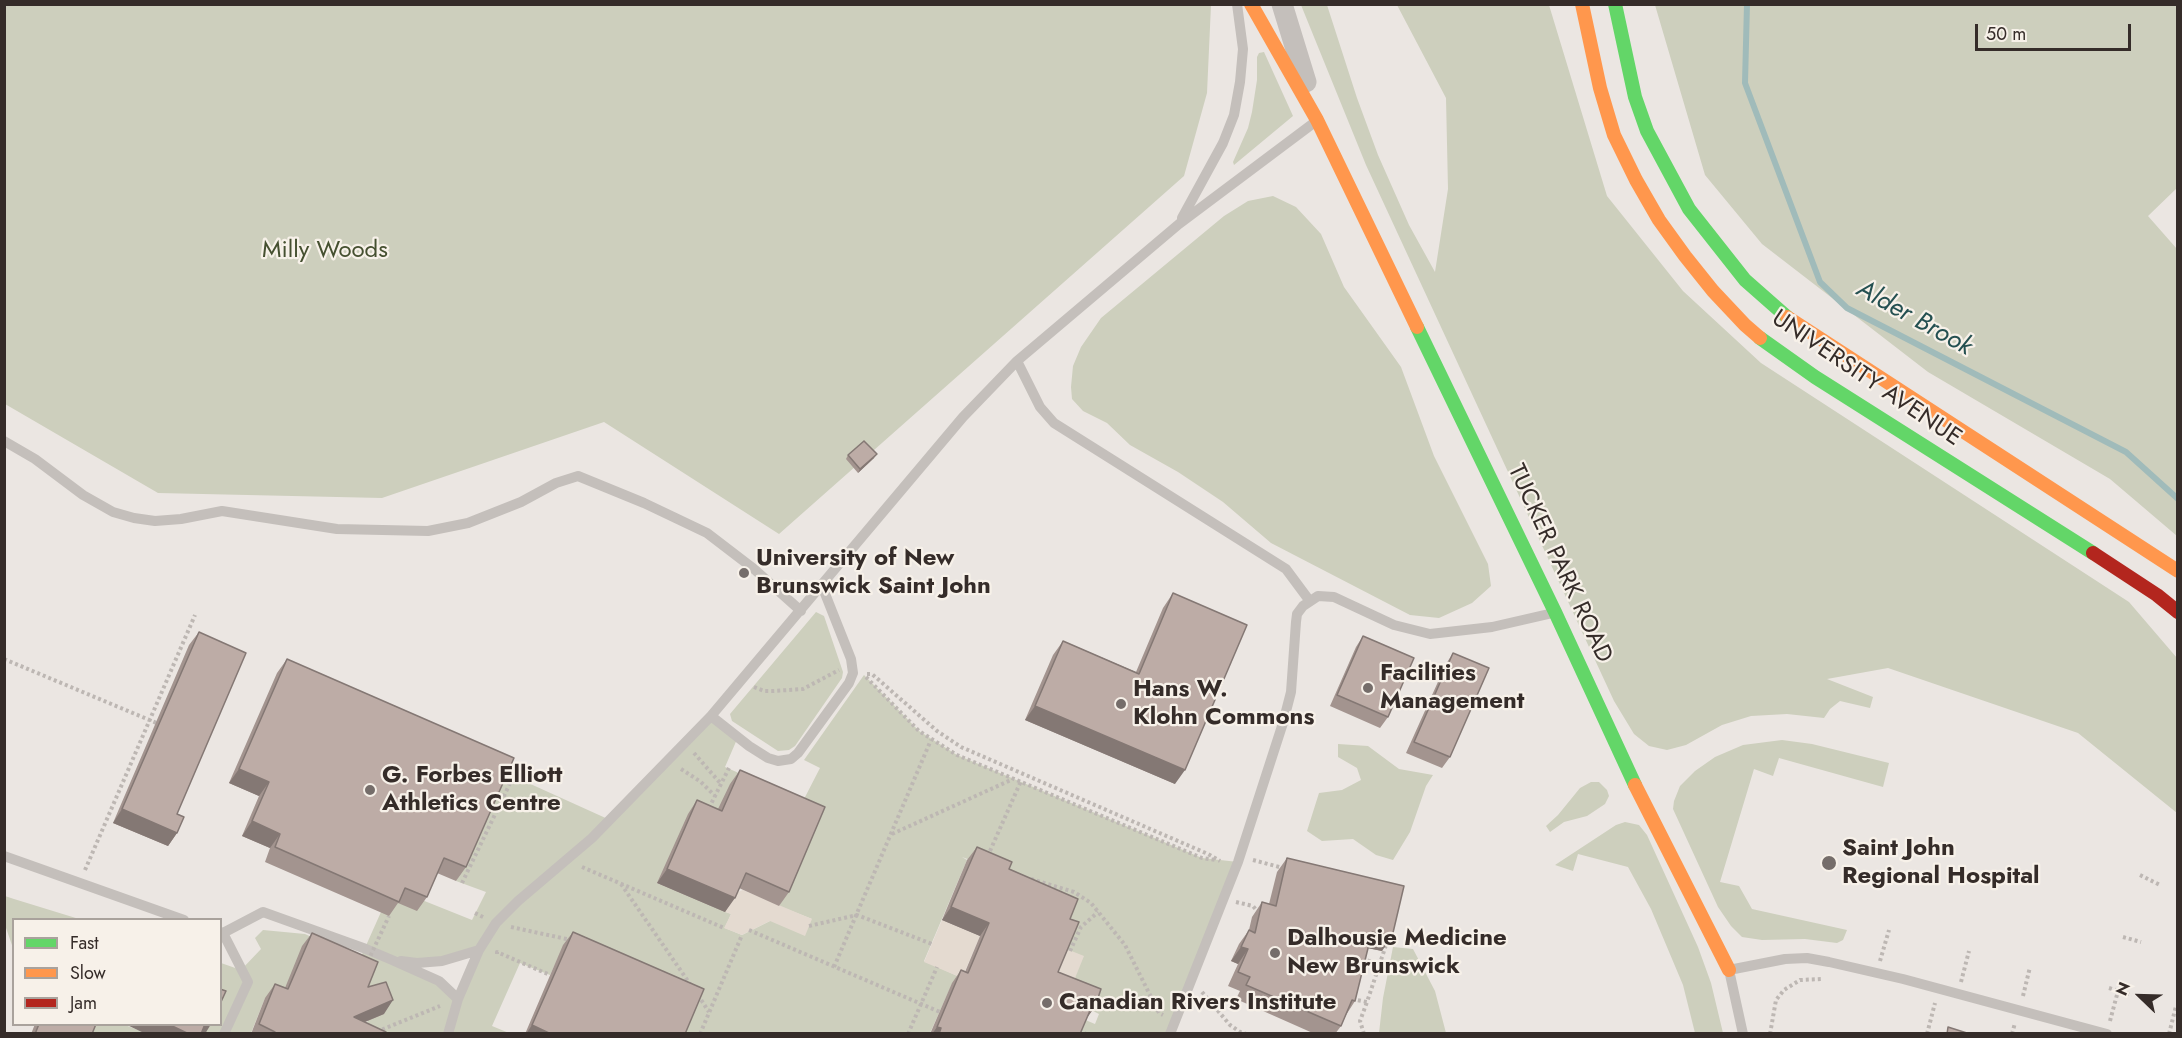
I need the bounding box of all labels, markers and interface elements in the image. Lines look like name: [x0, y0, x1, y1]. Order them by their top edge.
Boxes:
scale bar: [1978, 12, 2134, 50]
text: 50 m: [1986, 21, 2026, 47]
park label: Milly Woods: [262, 237, 388, 265]
water label: Alder Brook: [1851, 274, 1977, 364]
street label: UNIVERSITY AVENUE: [1766, 305, 1966, 453]
street label: TUCKER PARK ROAD: [1500, 460, 1618, 668]
place label: University of New Brunswick Saint John: [756, 545, 991, 601]
marker: University of New Brunswick Saint John: [737, 566, 751, 580]
place label: Facilities Management: [1380, 660, 1524, 716]
place label: Hans W. Klohn Commons: [1133, 676, 1314, 732]
marker: Facilities Management: [1361, 681, 1375, 695]
marker: Hans W. Klohn Commons: [1114, 697, 1128, 711]
place label: G. Forbes Elliott Athletics Centre: [382, 762, 563, 818]
marker: G. Forbes Elliott Athletics Centre: [363, 783, 377, 797]
place label: Saint John Regional Hospital: [1842, 835, 2040, 891]
marker: Saint John Regional Hospital: [1820, 854, 1838, 872]
legend: [12, 918, 222, 1026]
place label: Dalhousie Medicine New Brunswick: [1287, 925, 1507, 981]
text: Fast: [70, 930, 99, 956]
marker: Dalhousie Medicine New Brunswick: [1268, 946, 1282, 960]
text: Slow: [70, 960, 106, 986]
north arrow: [2110, 966, 2170, 1026]
text: N: [2110, 978, 2136, 999]
place label: Canadian Rivers Institute: [1059, 989, 1337, 1017]
text: Jam: [70, 990, 97, 1016]
marker: Canadian Rivers Institute: [1040, 996, 1054, 1010]

